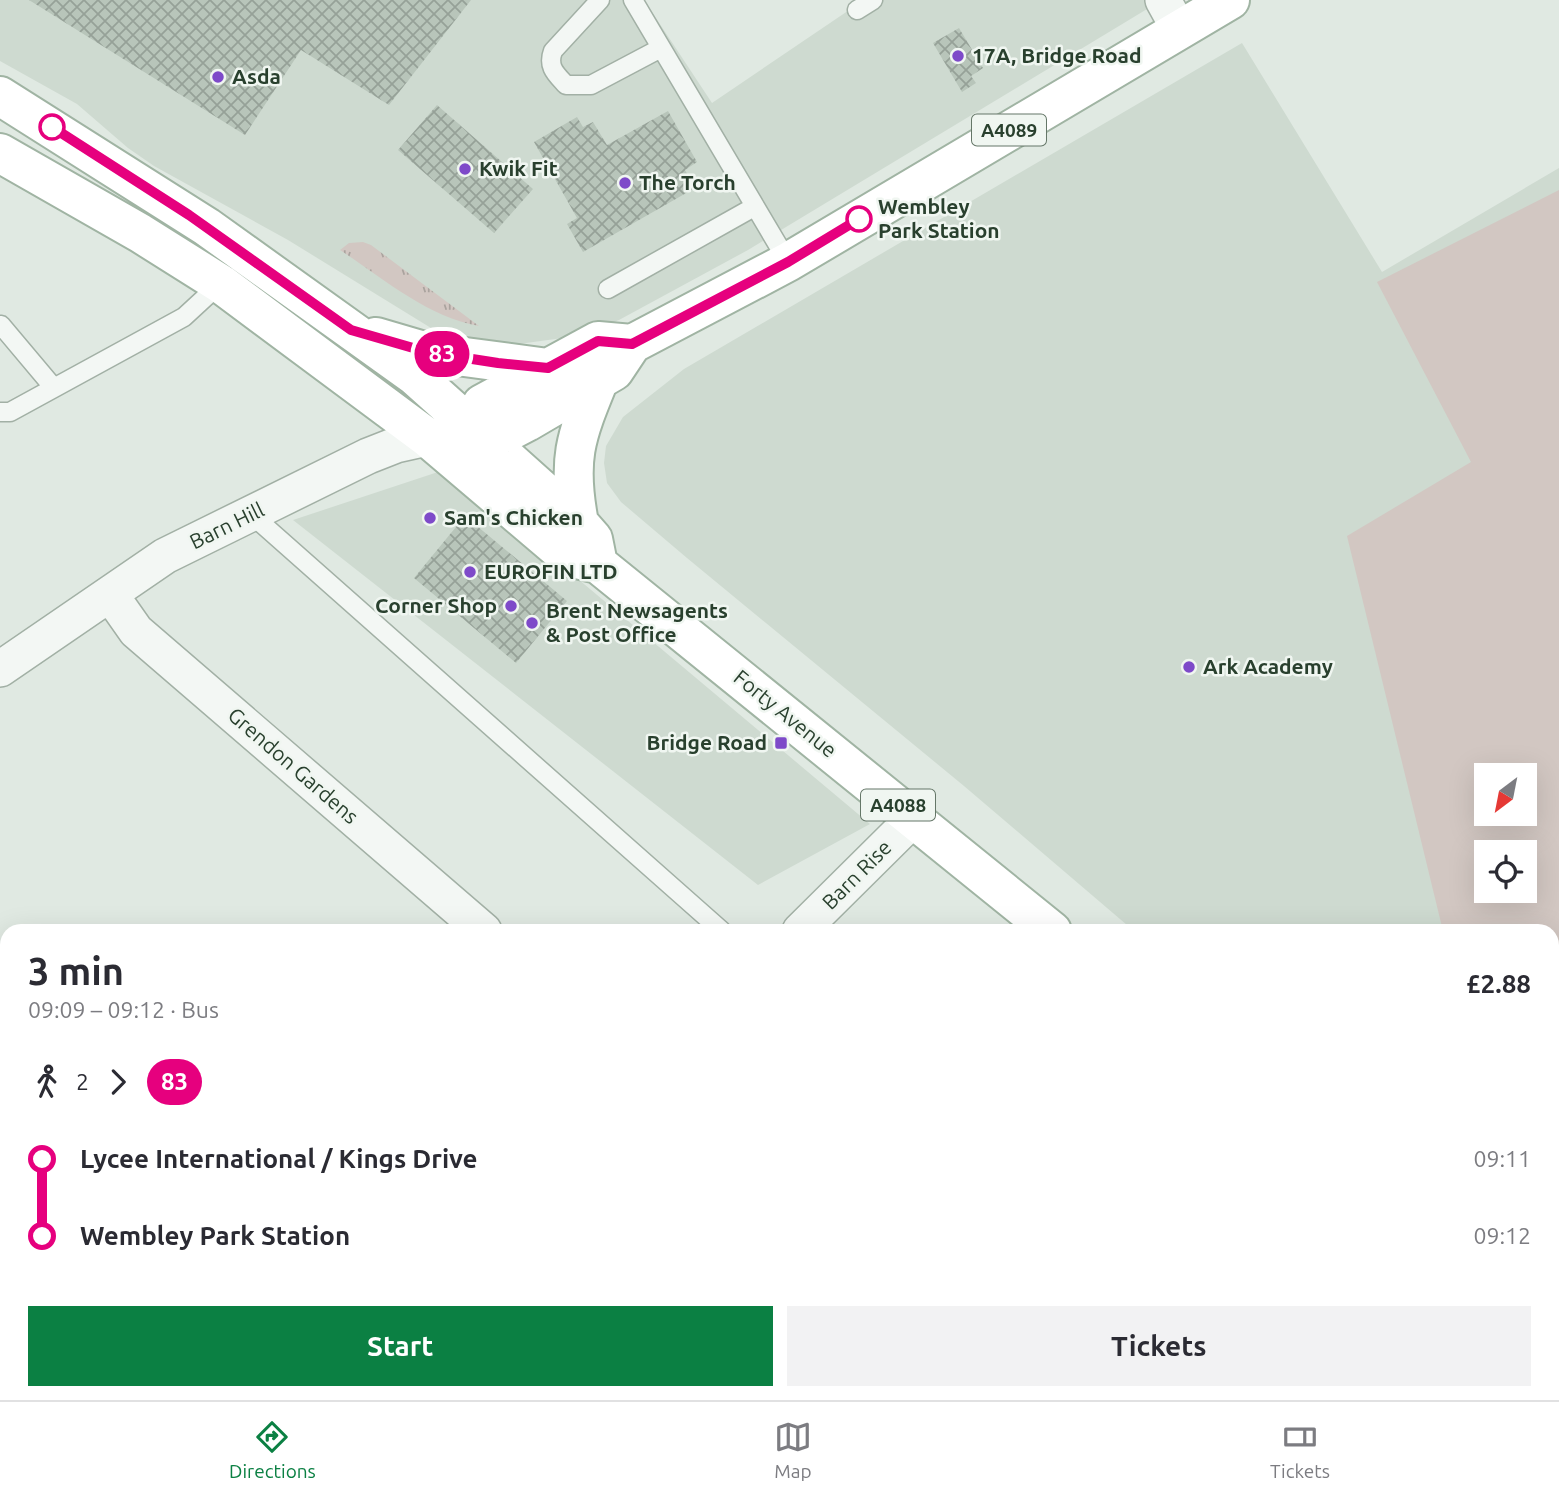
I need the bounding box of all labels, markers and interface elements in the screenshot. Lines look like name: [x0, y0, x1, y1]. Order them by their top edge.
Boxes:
place label: 17A, Bridge Road: [972, 43, 1142, 67]
marker: 17A, Bridge Road: [950, 48, 966, 64]
place label: Asda: [232, 64, 281, 88]
marker: Asda: [210, 69, 226, 85]
unlabelled marker: [39, 114, 65, 140]
road number: A4089: [972, 114, 1046, 146]
place label: Kwik Fit: [479, 156, 558, 180]
marker: Kwik Fit: [457, 161, 473, 177]
place label: The Torch: [639, 170, 736, 194]
marker: The Torch: [617, 175, 633, 191]
place label: Wembley Park Station: [878, 194, 1000, 242]
marker: Wembley Park Station: [846, 206, 872, 232]
line badge: 83: [410, 331, 474, 377]
text: 83: [428, 340, 456, 367]
street label: Barn Hill: [186, 497, 268, 553]
place label: Sam's Chicken: [444, 505, 583, 529]
marker: Sam's Chicken: [422, 510, 438, 526]
place label: EUROFIN LTD: [484, 559, 618, 583]
marker: EUROFIN LTD: [462, 564, 478, 580]
place label: Corner Shop: [375, 593, 497, 617]
marker: Corner Shop: [503, 598, 519, 614]
place label: Brent Newsagents & Post Office: [546, 598, 728, 646]
marker: Brent Newsagents & Post Office: [524, 615, 540, 631]
place label: Ark Academy: [1203, 654, 1333, 678]
marker: Ark Academy: [1181, 659, 1197, 675]
street label: Forty Avenue: [729, 664, 842, 762]
street label: Grendon Gardens: [224, 702, 364, 828]
place label: Bridge Road: [647, 730, 767, 754]
marker: Bridge Road: [773, 735, 789, 751]
north arrow: [1474, 763, 1536, 826]
map controls: [1474, 763, 1537, 903]
road number: A4088: [861, 790, 935, 820]
street label: Barn Rise: [817, 835, 896, 914]
button: locate: [1474, 840, 1537, 903]
text: 3 min: [28, 950, 124, 992]
text: £2.88: [1466, 969, 1531, 998]
text: 09:09 – 09:12 · Bus: [28, 997, 219, 1022]
icon: walk: [28, 1063, 66, 1101]
icon: forward: [99, 1063, 137, 1101]
text: 83: [161, 1068, 188, 1095]
text: 2: [76, 1069, 89, 1094]
text: Lycee International / Kings Drive: [80, 1144, 478, 1173]
text: 09:11: [1473, 1146, 1531, 1171]
text: Wembley Park Station: [80, 1221, 350, 1250]
text: 09:12: [1473, 1223, 1531, 1248]
button: Start: [28, 1306, 773, 1386]
button: Tickets: [787, 1306, 1531, 1386]
tab: Directions: [229, 1418, 316, 1482]
tab: Map: [774, 1418, 812, 1482]
tab: Tickets: [1270, 1418, 1330, 1482]

